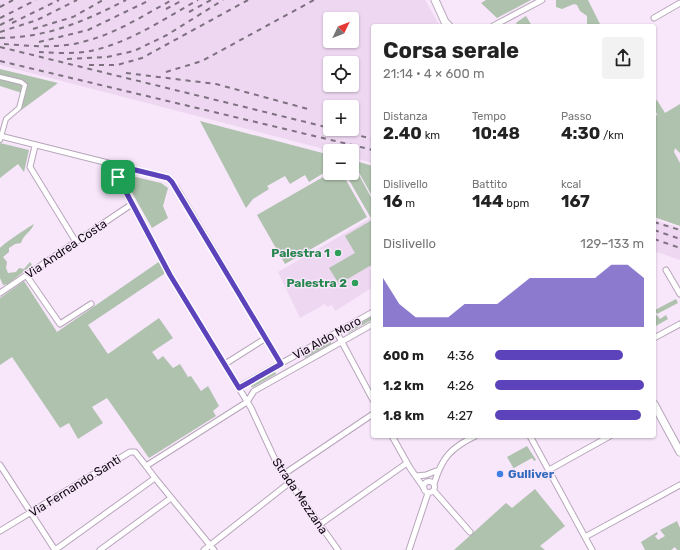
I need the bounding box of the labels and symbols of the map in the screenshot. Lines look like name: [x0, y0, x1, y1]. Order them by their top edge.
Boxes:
north arrow: [323, 12, 359, 48]
pin: [101, 160, 135, 194]
street label: Via Andrea Costa: [23, 217, 109, 281]
place label: Palestra 1: [271, 246, 330, 260]
marker: Palestra 1: [333, 248, 343, 258]
place label: Palestra 2: [286, 276, 347, 290]
marker: Palestra 2: [350, 278, 360, 288]
street label: Via Aldo Moro: [291, 313, 364, 362]
street label: Via Fernando Santi: [27, 452, 124, 520]
street label: Strada Mezzana: [269, 455, 331, 537]
place label: Gulliver: [508, 467, 555, 481]
marker: Gulliver: [495, 469, 505, 479]

